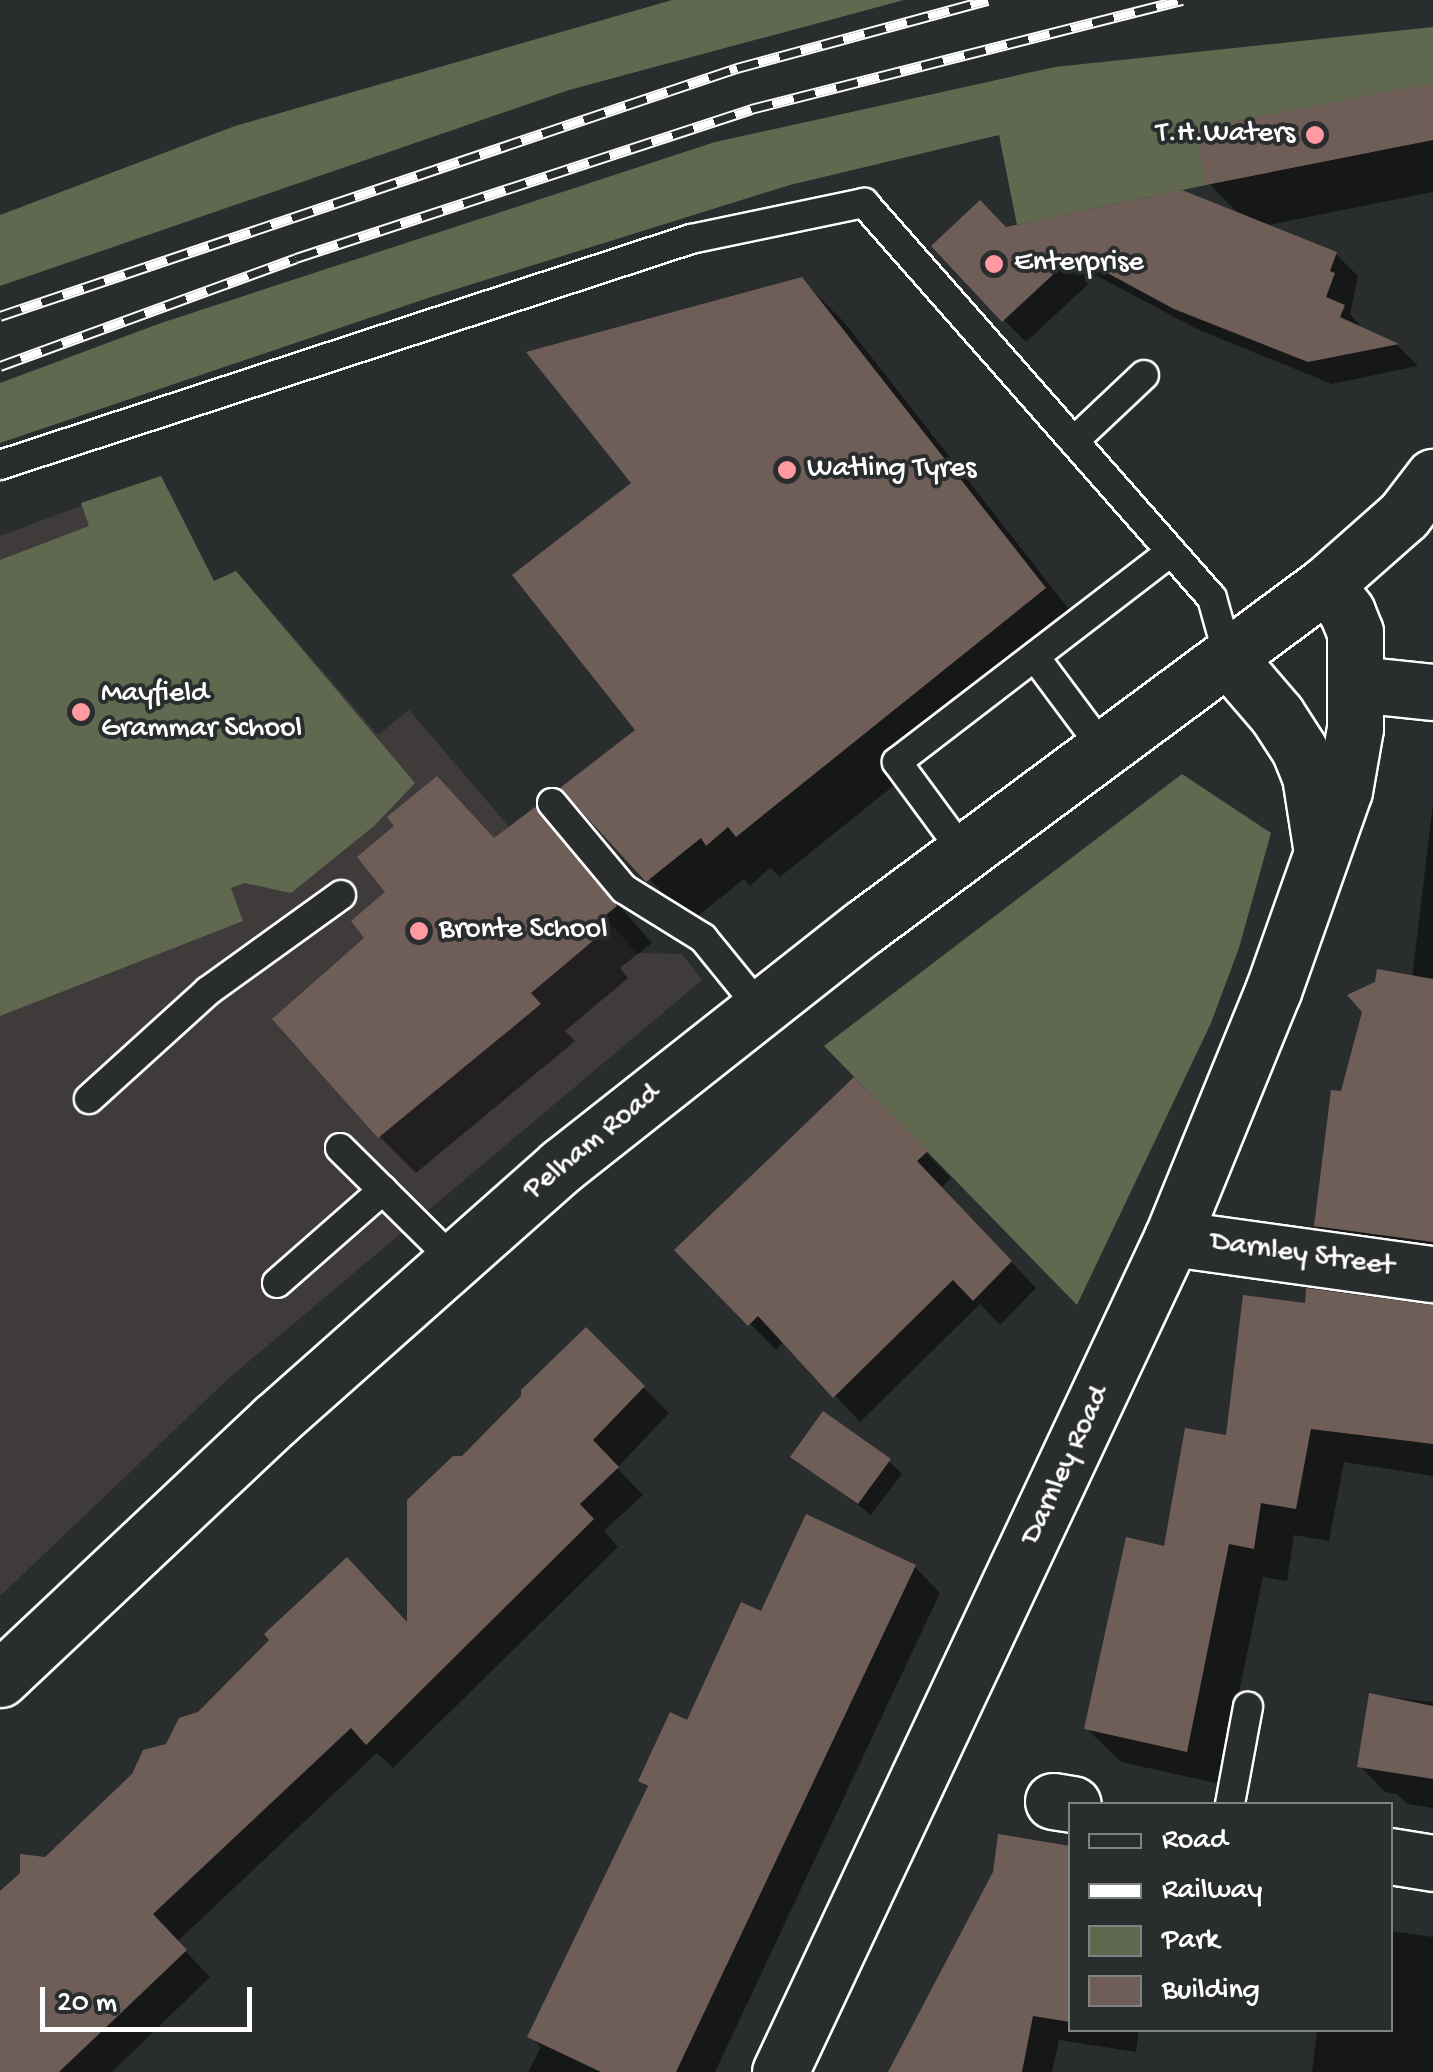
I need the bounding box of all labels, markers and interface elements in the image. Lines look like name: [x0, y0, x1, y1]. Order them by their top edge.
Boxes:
place label: T.H.Waters: [1156, 117, 1295, 153]
marker: T.H.Waters: [1304, 124, 1326, 146]
place label: Enterprise: [1014, 246, 1144, 282]
marker: Enterprise: [983, 253, 1005, 275]
place label: Watling Tyres: [807, 452, 976, 488]
marker: Watling Tyres: [776, 459, 798, 481]
place label: Mayfield Grammar School: [101, 677, 302, 748]
marker: Mayfield Grammar School: [70, 701, 92, 723]
place label: Bronte School: [439, 913, 608, 949]
marker: Bronte School: [408, 920, 430, 942]
street label: Pelham Road: [517, 1077, 669, 1209]
street label: Darnley Street: [1208, 1225, 1396, 1287]
street label: Darnley Road: [1015, 1381, 1119, 1551]
legend: [1068, 1802, 1393, 2032]
text: Road: [1162, 1824, 1228, 1859]
text: Railway: [1162, 1874, 1262, 1909]
text: Park: [1162, 1924, 1219, 1959]
scale bar: [45, 1967, 258, 2029]
text: Building: [1162, 1974, 1260, 2009]
text: 20 m: [57, 1987, 117, 2022]

